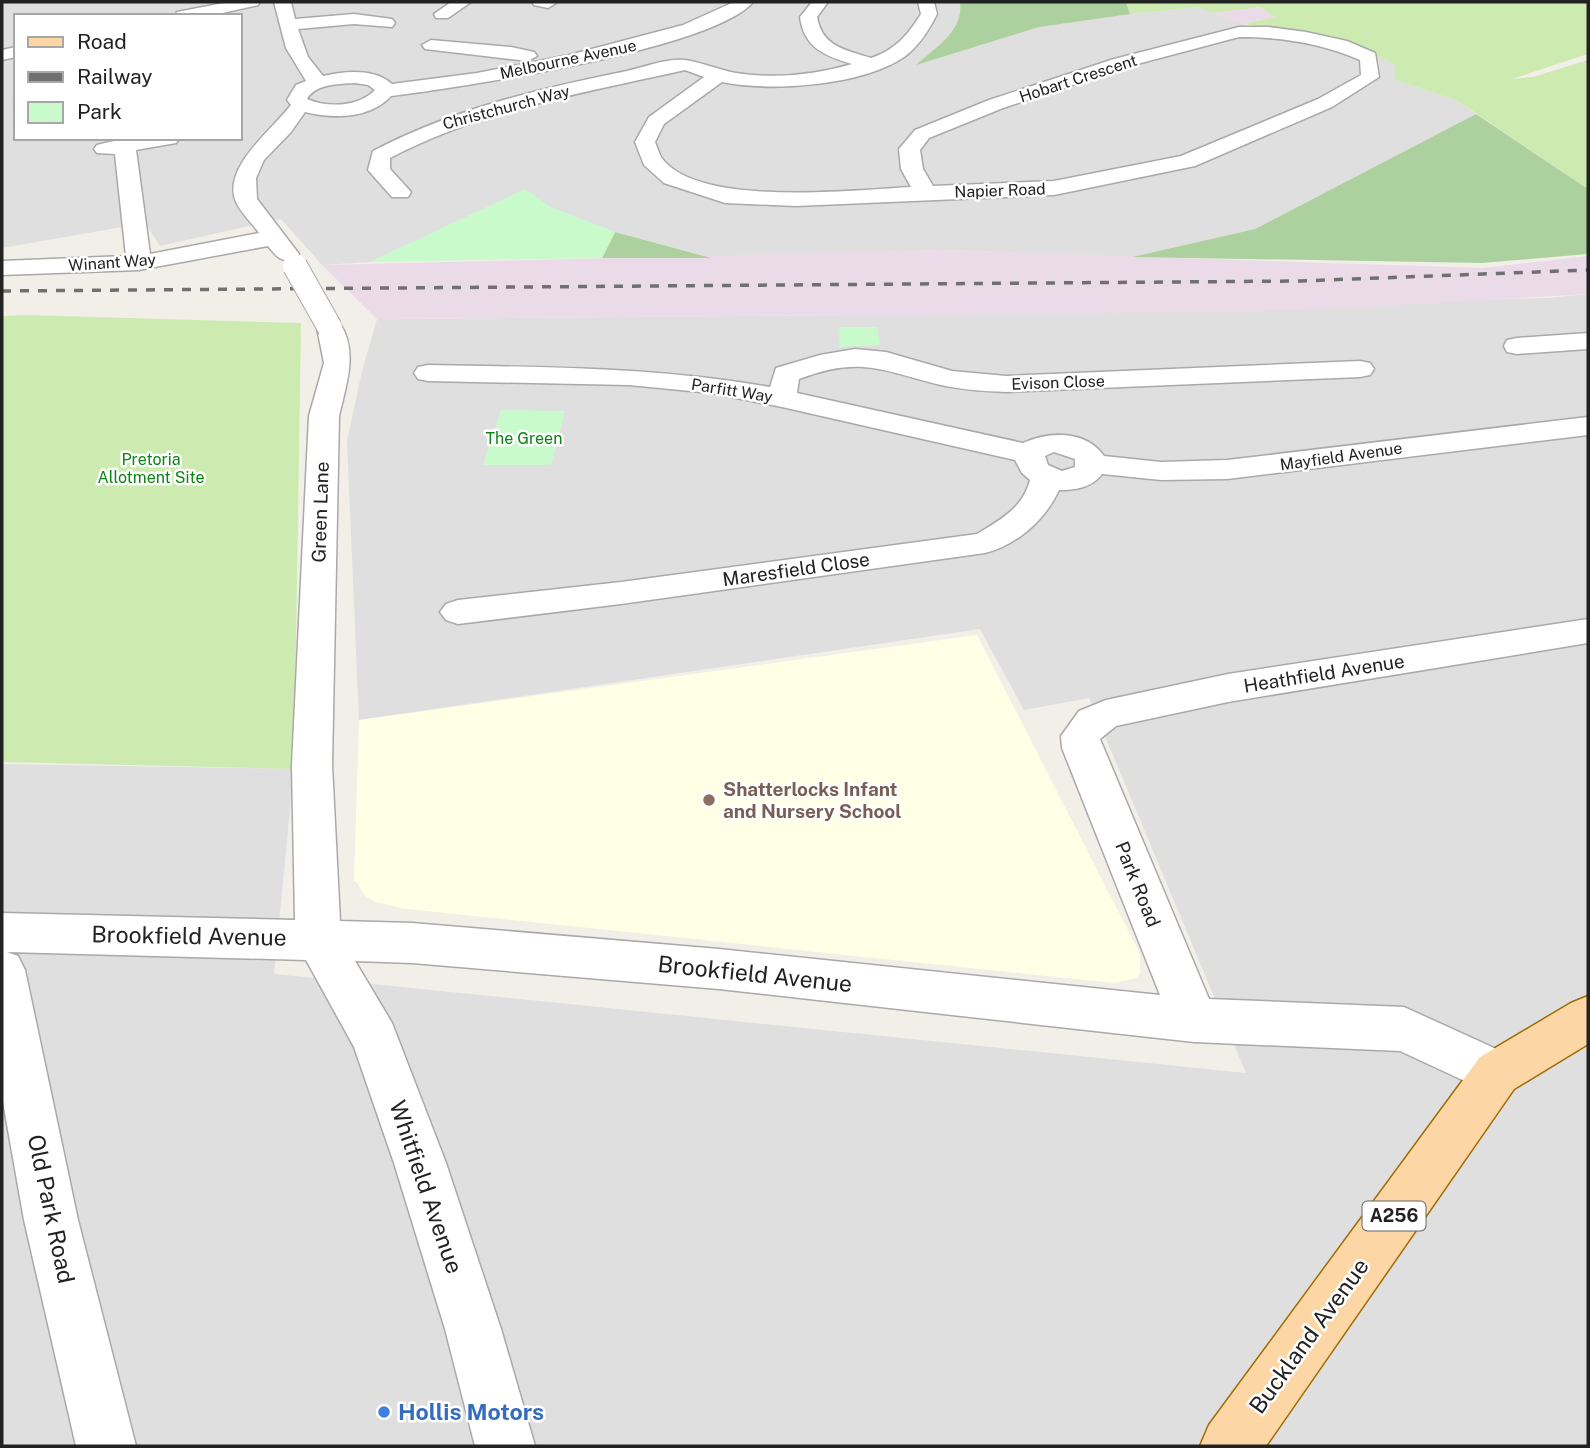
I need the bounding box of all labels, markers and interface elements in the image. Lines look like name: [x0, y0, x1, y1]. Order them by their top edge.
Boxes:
legend: [14, 14, 242, 140]
text: Road: [77, 29, 127, 54]
street label: Melbourne Avenue: [498, 36, 638, 83]
street label: Hobart Crescent: [1017, 50, 1139, 106]
text: Railway: [77, 64, 153, 89]
street label: Christchurch Way: [441, 81, 572, 134]
text: Park: [77, 99, 122, 124]
street label: Napier Road: [954, 179, 1046, 202]
street label: Winant Way: [68, 250, 157, 275]
street label: Evison Close: [1011, 371, 1105, 394]
street label: Parfitt Way: [690, 375, 774, 406]
park label: The Green: [486, 429, 562, 448]
street label: Mayfield Avenue: [1279, 438, 1404, 474]
park label: Pretoria Allotment Site: [98, 450, 204, 487]
street label: Green Lane: [307, 461, 333, 563]
street label: Maresfield Close: [721, 548, 871, 590]
street label: Heathfield Avenue: [1242, 649, 1406, 697]
place label: Shatterlocks Infant and Nursery School: [723, 778, 902, 822]
marker: Shatterlocks Infant and Nursery School: [701, 792, 717, 808]
street label: Park Road: [1111, 838, 1165, 930]
street label: Brookfield Avenue: [91, 920, 287, 951]
street label: Brookfield Avenue: [657, 950, 854, 997]
street label: Whitfield Avenue: [384, 1097, 469, 1277]
street label: Old Park Road: [23, 1132, 80, 1286]
road number: A256: [1362, 1202, 1426, 1231]
street label: Buckland Avenue: [1243, 1253, 1374, 1419]
place label: Hollis Motors: [398, 1398, 544, 1425]
marker: Hollis Motors: [376, 1404, 392, 1420]

